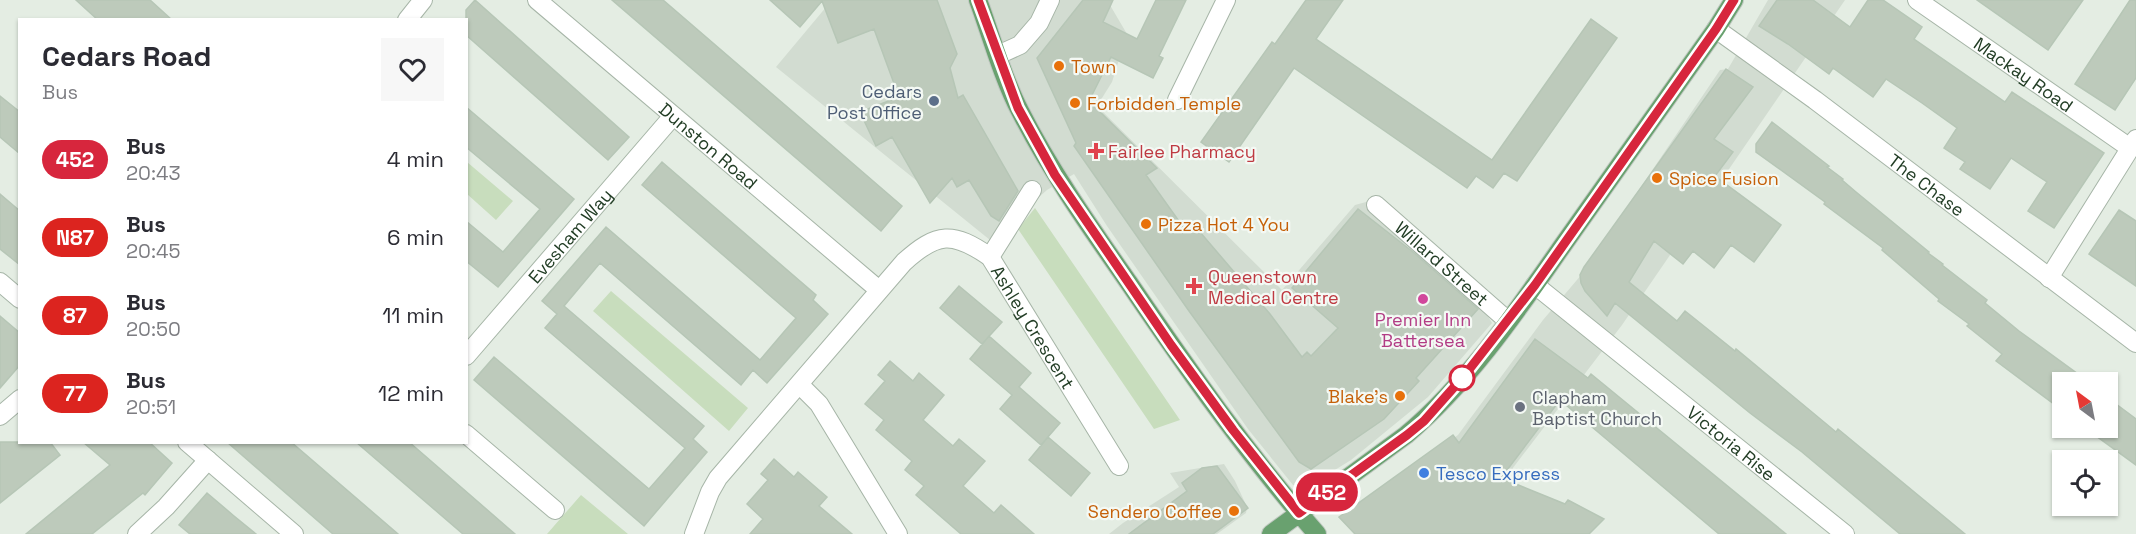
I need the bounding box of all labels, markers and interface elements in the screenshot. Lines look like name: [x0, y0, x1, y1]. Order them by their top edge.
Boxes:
street label: Mackay Road: [1970, 32, 2078, 117]
text: Cedars Road: [42, 38, 211, 74]
button: heart: [381, 38, 444, 101]
place label: Town: [1071, 55, 1116, 78]
marker: Town: [1052, 59, 1066, 73]
text: Bus: [42, 79, 78, 105]
place label: Cedars Post Office: [827, 80, 922, 124]
place label: Forbidden Temple: [1087, 92, 1241, 115]
marker: Cedars Post Office: [927, 94, 941, 108]
marker: Forbidden Temple: [1068, 96, 1082, 110]
street label: Dunston Road: [655, 97, 763, 194]
text: Bus: [126, 132, 166, 160]
place label: Fairlee Pharmacy: [1108, 140, 1256, 163]
marker: Fairlee Pharmacy: [1089, 144, 1103, 158]
text: 4 min: [387, 145, 444, 173]
text: 452: [56, 146, 94, 173]
street label: The Chase: [1884, 148, 1970, 221]
text: 20:43: [126, 160, 181, 186]
place label: Spice Fusion: [1669, 167, 1779, 190]
marker: Spice Fusion: [1650, 171, 1664, 185]
street label: Evesham Way: [523, 183, 617, 288]
text: Bus: [126, 210, 166, 238]
place label: Pizza Hot 4 You: [1158, 213, 1290, 236]
street label: Willard Street: [1391, 216, 1494, 310]
marker: Pizza Hot 4 You: [1139, 217, 1153, 231]
text: 6 min: [387, 223, 444, 251]
text: N87: [56, 224, 94, 251]
text: 20:45: [126, 238, 180, 264]
street label: Ashley Crescent: [986, 261, 1080, 393]
place label: Queenstown Medical Centre: [1208, 265, 1339, 309]
marker: Queenstown Medical Centre: [1185, 277, 1203, 295]
text: Bus: [126, 288, 166, 316]
marker: Premier Inn Battersea: [1416, 292, 1430, 306]
text: 11 min: [382, 301, 444, 329]
text: 87: [63, 302, 87, 329]
place label: Premier Inn Battersea: [1375, 308, 1471, 352]
text: 20:50: [126, 316, 181, 342]
unlabelled marker: [1449, 365, 1475, 391]
text: Bus: [126, 366, 166, 394]
north arrow: [2052, 372, 2118, 438]
map controls: [2052, 372, 2118, 516]
text: 12 min: [378, 379, 444, 407]
text: 77: [63, 380, 87, 407]
place label: Blake's: [1328, 385, 1388, 408]
place label: Clapham Baptist Church: [1532, 386, 1662, 430]
marker: Blake's: [1393, 389, 1407, 403]
text: 20:51: [126, 394, 176, 420]
marker: Clapham Baptist Church: [1513, 400, 1527, 414]
street label: Victoria Rise: [1682, 400, 1780, 485]
button: locate: [2052, 450, 2118, 516]
place label: Tesco Express: [1436, 462, 1560, 485]
marker: Tesco Express: [1417, 466, 1431, 480]
line badge: 452: [1292, 472, 1362, 512]
text: 452: [1308, 479, 1346, 506]
place label: Sendero Coffee: [1088, 500, 1222, 523]
marker: Sendero Coffee: [1227, 504, 1241, 518]

